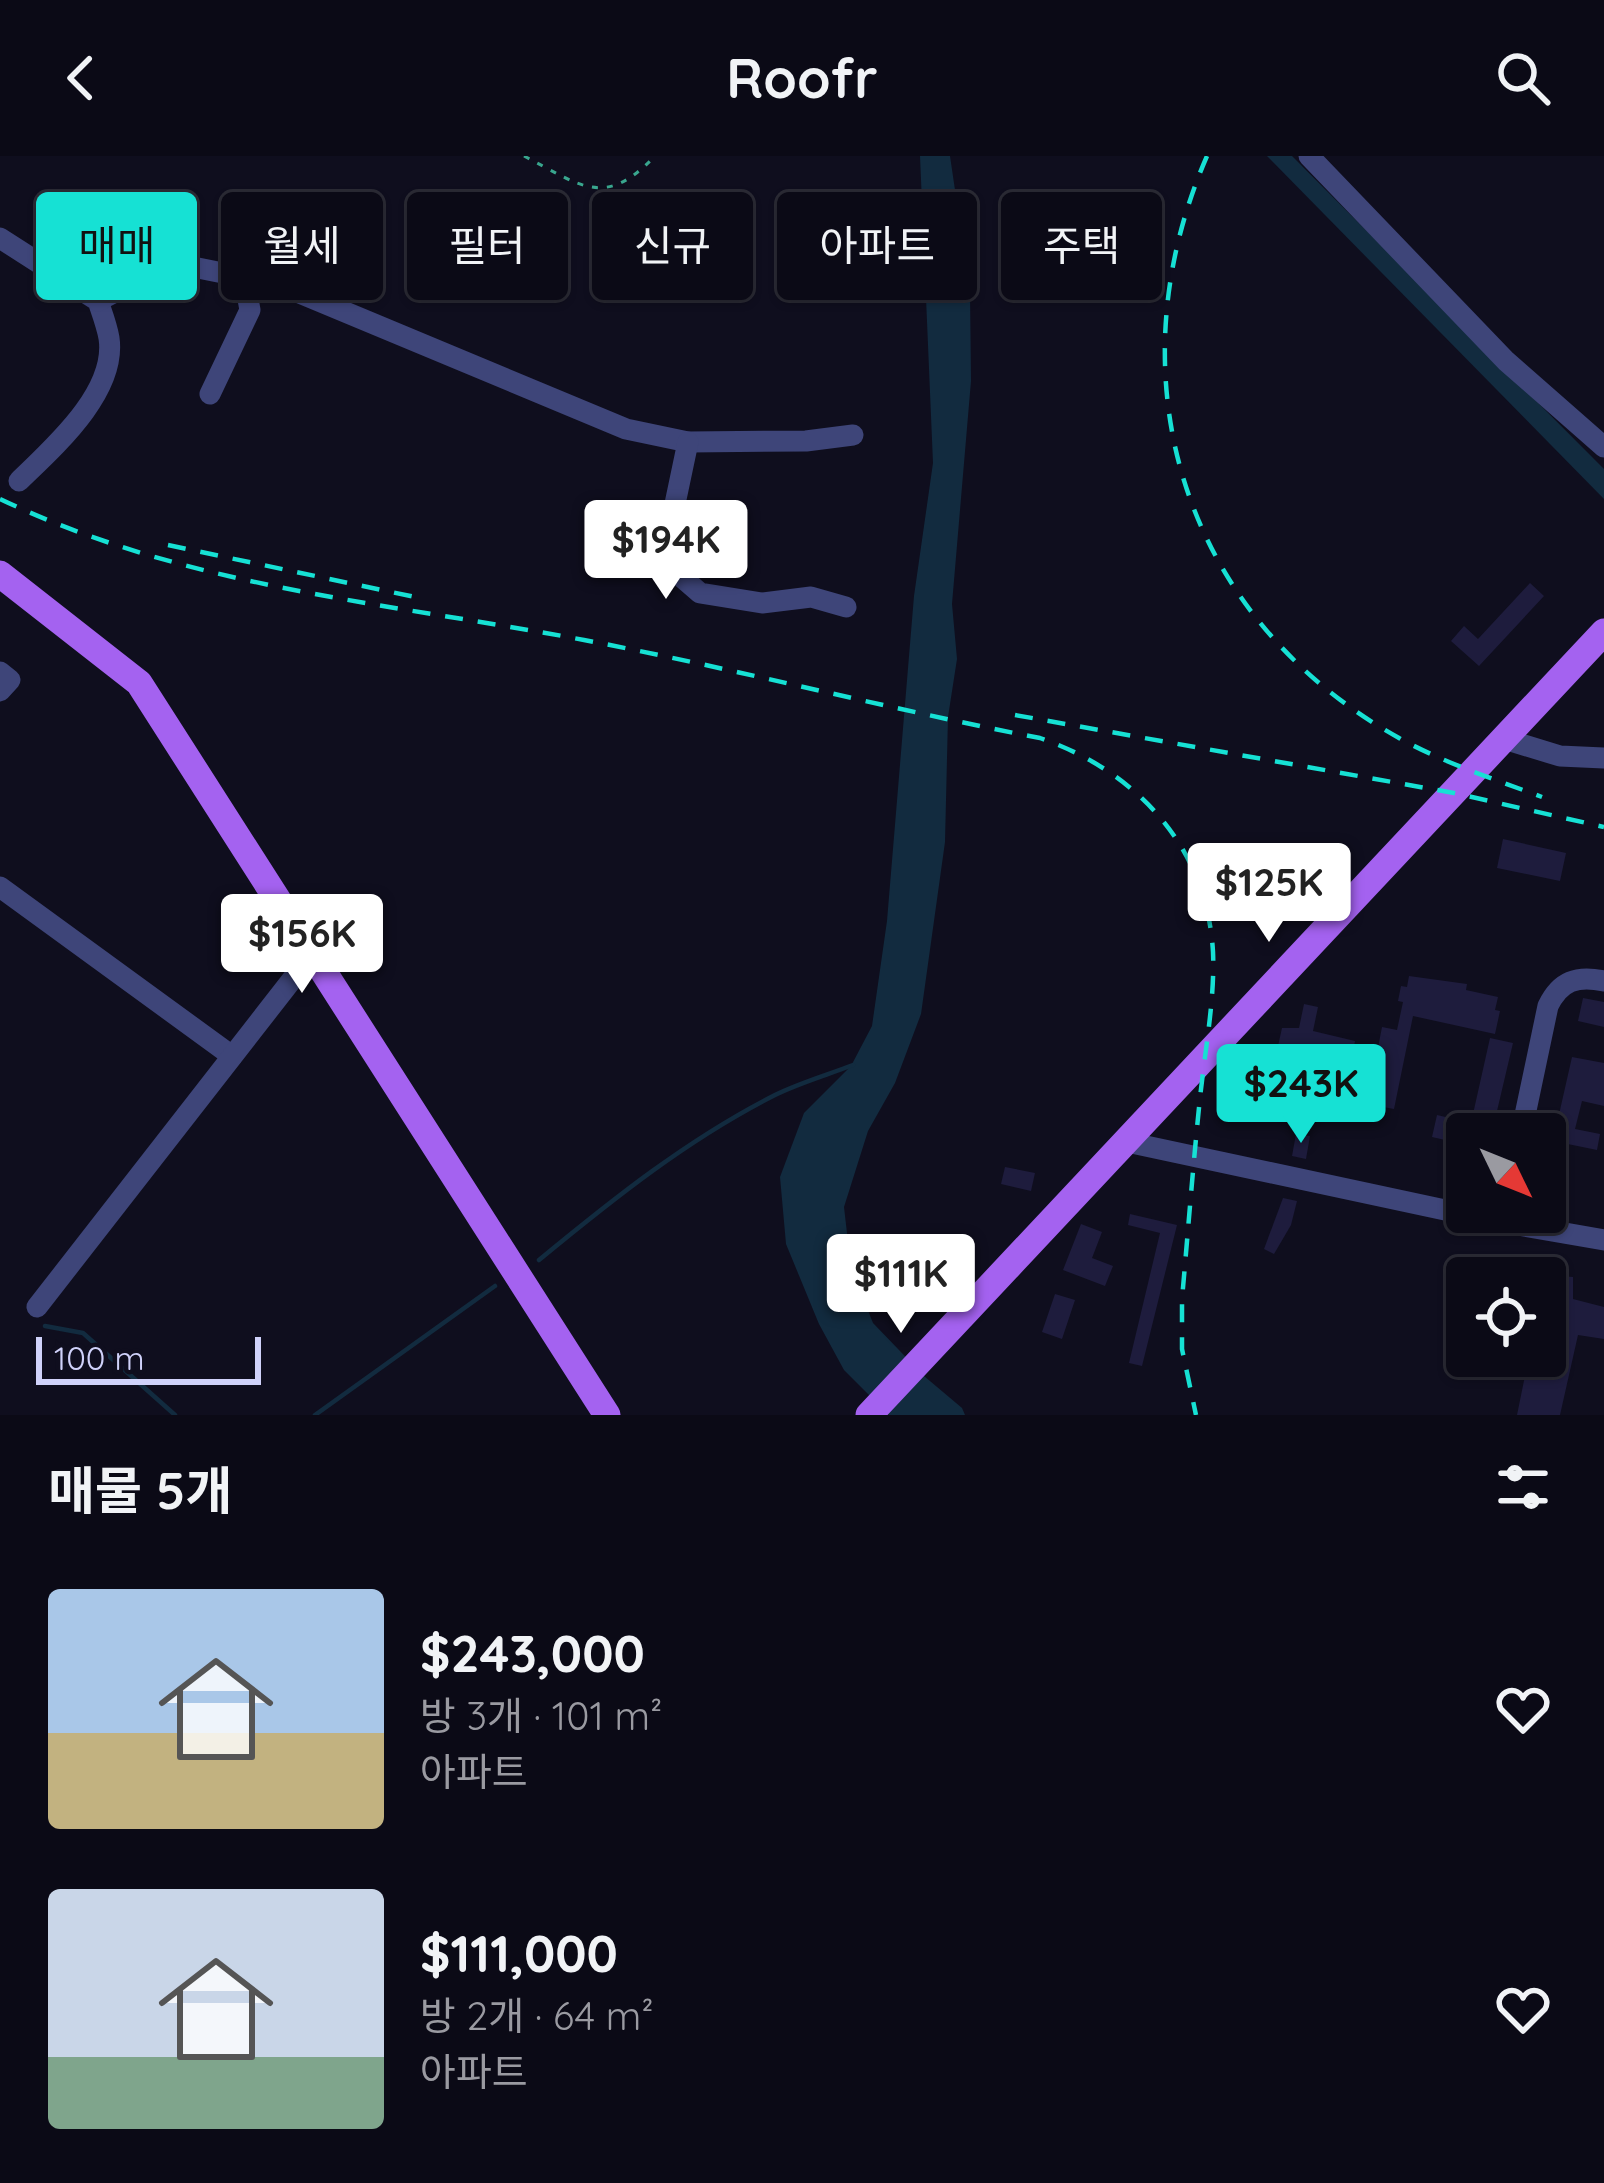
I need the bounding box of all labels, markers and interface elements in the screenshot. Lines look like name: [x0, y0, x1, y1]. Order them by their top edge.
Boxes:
text: Roofr: [726, 44, 878, 112]
icon: back: [48, 45, 114, 111]
icon: search: [1490, 45, 1556, 111]
chip: 매매: [36, 192, 197, 300]
chip: 월세: [221, 192, 383, 300]
chip: 필터: [407, 192, 568, 300]
chip: 신규: [592, 192, 753, 300]
chip: 아파트: [777, 192, 977, 300]
chip: 주택: [1001, 192, 1162, 300]
pin: $194K: [582, 500, 750, 602]
text: $194K: [611, 514, 721, 563]
pin: $125K: [1185, 843, 1353, 945]
text: $125K: [1215, 857, 1323, 906]
pin: $156K: [218, 894, 386, 996]
text: $156K: [248, 908, 356, 957]
pin: $243K: [1217, 1044, 1385, 1146]
text: $243K: [1244, 1058, 1358, 1107]
north arrow: [1446, 1113, 1566, 1233]
map controls: [1446, 1113, 1566, 1377]
pin: $111K: [817, 1234, 985, 1336]
text: $111K: [854, 1248, 948, 1297]
button: locate: [1446, 1257, 1566, 1377]
scale bar: [36, 1331, 261, 1384]
text: 100 m: [54, 1337, 145, 1378]
icon: filters: [1490, 1454, 1556, 1520]
text: 매물 5개: [48, 1458, 232, 1522]
text: $243,000: [420, 1621, 645, 1685]
icon: home: [144, 1637, 288, 1781]
icon: heart: [1490, 1676, 1556, 1742]
text: 방 3개 · 101 m²: [420, 1691, 662, 1740]
text: 아파트: [420, 1747, 528, 1796]
text: $111,000: [420, 1921, 618, 1985]
icon: home: [144, 1937, 288, 2081]
icon: heart: [1490, 1976, 1556, 2042]
text: 방 2개 · 64 m²: [420, 1991, 654, 2040]
text: 아파트: [420, 2047, 528, 2096]

